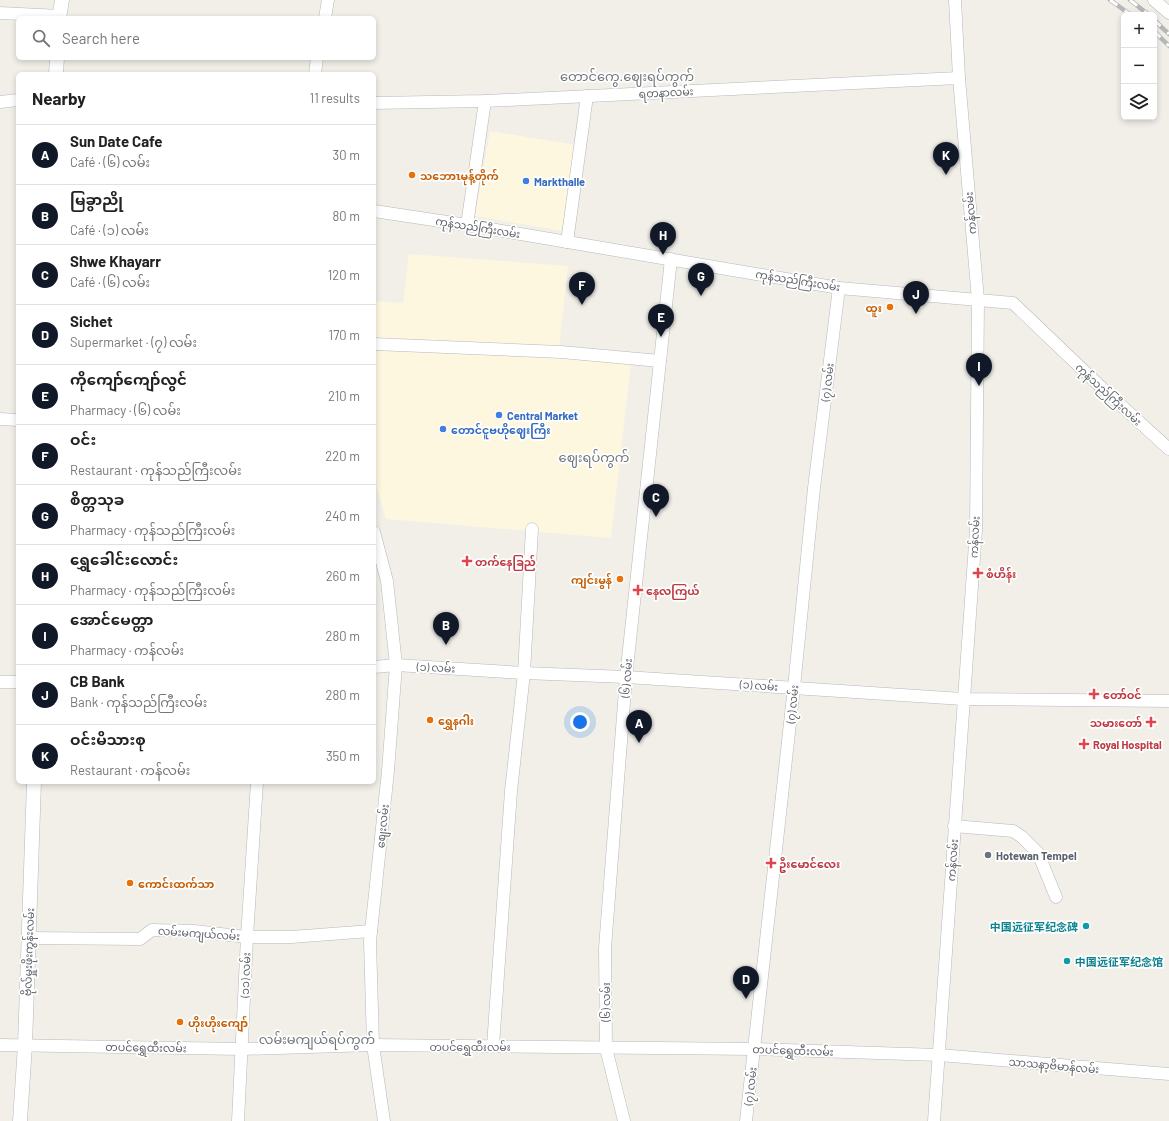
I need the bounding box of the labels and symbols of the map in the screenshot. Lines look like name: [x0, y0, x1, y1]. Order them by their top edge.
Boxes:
district label: တောင်ကွေ.ဈေးရပ်ကွက်: [560, 68, 694, 87]
street label: ရတနာလမ်း: [638, 84, 694, 103]
pin: K: [933, 142, 959, 175]
place label: သဘောၤမုန့်တိုက်: [420, 169, 499, 186]
marker: သဘောၤမုန့်တိုက်: [407, 170, 417, 180]
place label: Markthalle: [534, 175, 585, 188]
marker: Markthalle: [521, 176, 531, 186]
street label: ကန်လမ်း: [962, 191, 981, 235]
street label: ကုန်သည်ကြီးလမ်း: [434, 214, 521, 243]
pin: H: [650, 222, 676, 255]
pin: G: [688, 263, 714, 296]
street label: ကုန်သည်ကြီးလမ်း: [754, 267, 841, 296]
pin: F: [569, 272, 595, 305]
pin: J: [903, 281, 929, 314]
place label: ထူး: [866, 301, 882, 318]
marker: ထူး: [885, 302, 895, 312]
pin: E: [648, 304, 674, 337]
pin: I: [966, 353, 992, 386]
street label: ကုန်သည်ကြီးလမ်း: [1071, 360, 1145, 430]
street label: (၇) လမ်း: [818, 362, 839, 403]
place label: Central Market: [507, 409, 578, 422]
marker: Central Market: [494, 410, 504, 420]
place label: တောင်ငူဗဟိုဈေးကြီး: [451, 423, 550, 440]
marker: တောင်ငူဗဟိုဈေးကြီး: [438, 424, 448, 434]
district label: ဈေးရပ်ကွက်: [559, 449, 629, 468]
pin: C: [643, 484, 669, 517]
street label: ကန်လမ်း: [966, 515, 985, 559]
place label: တက်နေခြည်: [475, 555, 536, 571]
marker: တက်နေခြည်: [462, 556, 472, 566]
place label: စံဟိန်း: [986, 567, 1016, 583]
marker: စံဟိန်း: [973, 568, 983, 578]
place label: ကျင်းမွန်: [571, 573, 612, 590]
marker: ကျင်းမွန်: [615, 574, 625, 584]
place label: နေလကြယ်: [646, 584, 699, 600]
marker: နေလကြယ်: [633, 585, 643, 595]
pin: B: [433, 612, 459, 645]
street label: (၆) လမ်း: [618, 658, 634, 699]
street label: (၁) လမ်း: [415, 659, 456, 675]
street label: (၁) လမ်း: [738, 677, 779, 693]
street label: (၇) လမ်း: [783, 684, 803, 725]
marker: တော်ဝင်: [1088, 688, 1100, 700]
place label: တော်ဝင်: [1103, 688, 1142, 701]
pin: A: [626, 710, 652, 743]
your location: [570, 712, 590, 732]
place label: ရွှေနဂါး: [438, 714, 474, 731]
marker: ရွှေနဂါး: [425, 715, 435, 725]
place label: သမားတော်: [1090, 716, 1142, 729]
marker: သမားတော်: [1145, 716, 1157, 728]
marker: Royal Hospital: [1078, 738, 1090, 750]
place label: Royal Hospital: [1093, 738, 1162, 751]
street label: စျေးလမ်း: [373, 803, 394, 849]
street label: ကန်လမ်း: [944, 838, 963, 882]
place label: Hotewan Tempel: [996, 849, 1077, 862]
marker: Hotewan Tempel: [983, 850, 993, 860]
place label: ဦးမောင်လေး: [779, 857, 840, 873]
marker: ဦးမောင်လေး: [766, 858, 776, 868]
place label: ကောင်းထက်သာ: [138, 877, 214, 890]
marker: ကောင်းထက်သာ: [125, 878, 135, 888]
street label: ဗိုလ်မှူးဖိုးကွန်းလမ်း: [20, 907, 39, 996]
place label: 中国远征军纪念碑: [990, 920, 1078, 933]
marker: 中国远征军纪念碑: [1081, 921, 1091, 931]
street label: လမ်းမကျယ်လမ်း: [157, 924, 241, 945]
street label: (၁၁) လမ်း: [238, 952, 252, 999]
place label: 中国远征军纪念馆: [1075, 955, 1163, 968]
marker: 中国远征军纪念馆: [1062, 956, 1072, 966]
pin: D: [733, 966, 759, 999]
street label: (၆) လမ်း: [599, 982, 612, 1023]
place label: ဟိုးဟိုးကျော်: [188, 1016, 248, 1033]
marker: ဟိုးဟိုးကျော်: [175, 1017, 185, 1027]
district label: လမ်းမကျယ်ရပ်ကွက်: [259, 1031, 375, 1050]
street label: တပင်ရွှေထီးလမ်း: [105, 1040, 187, 1057]
street label: တပင်ရွှေထီးလမ်း: [429, 1040, 511, 1056]
street label: တပင်ရွှေထီးလမ်း: [752, 1042, 834, 1061]
street label: သာသနာ့ဗိမာန်လမ်း: [1008, 1055, 1100, 1078]
street label: (၇) လမ်း: [741, 1066, 762, 1107]

